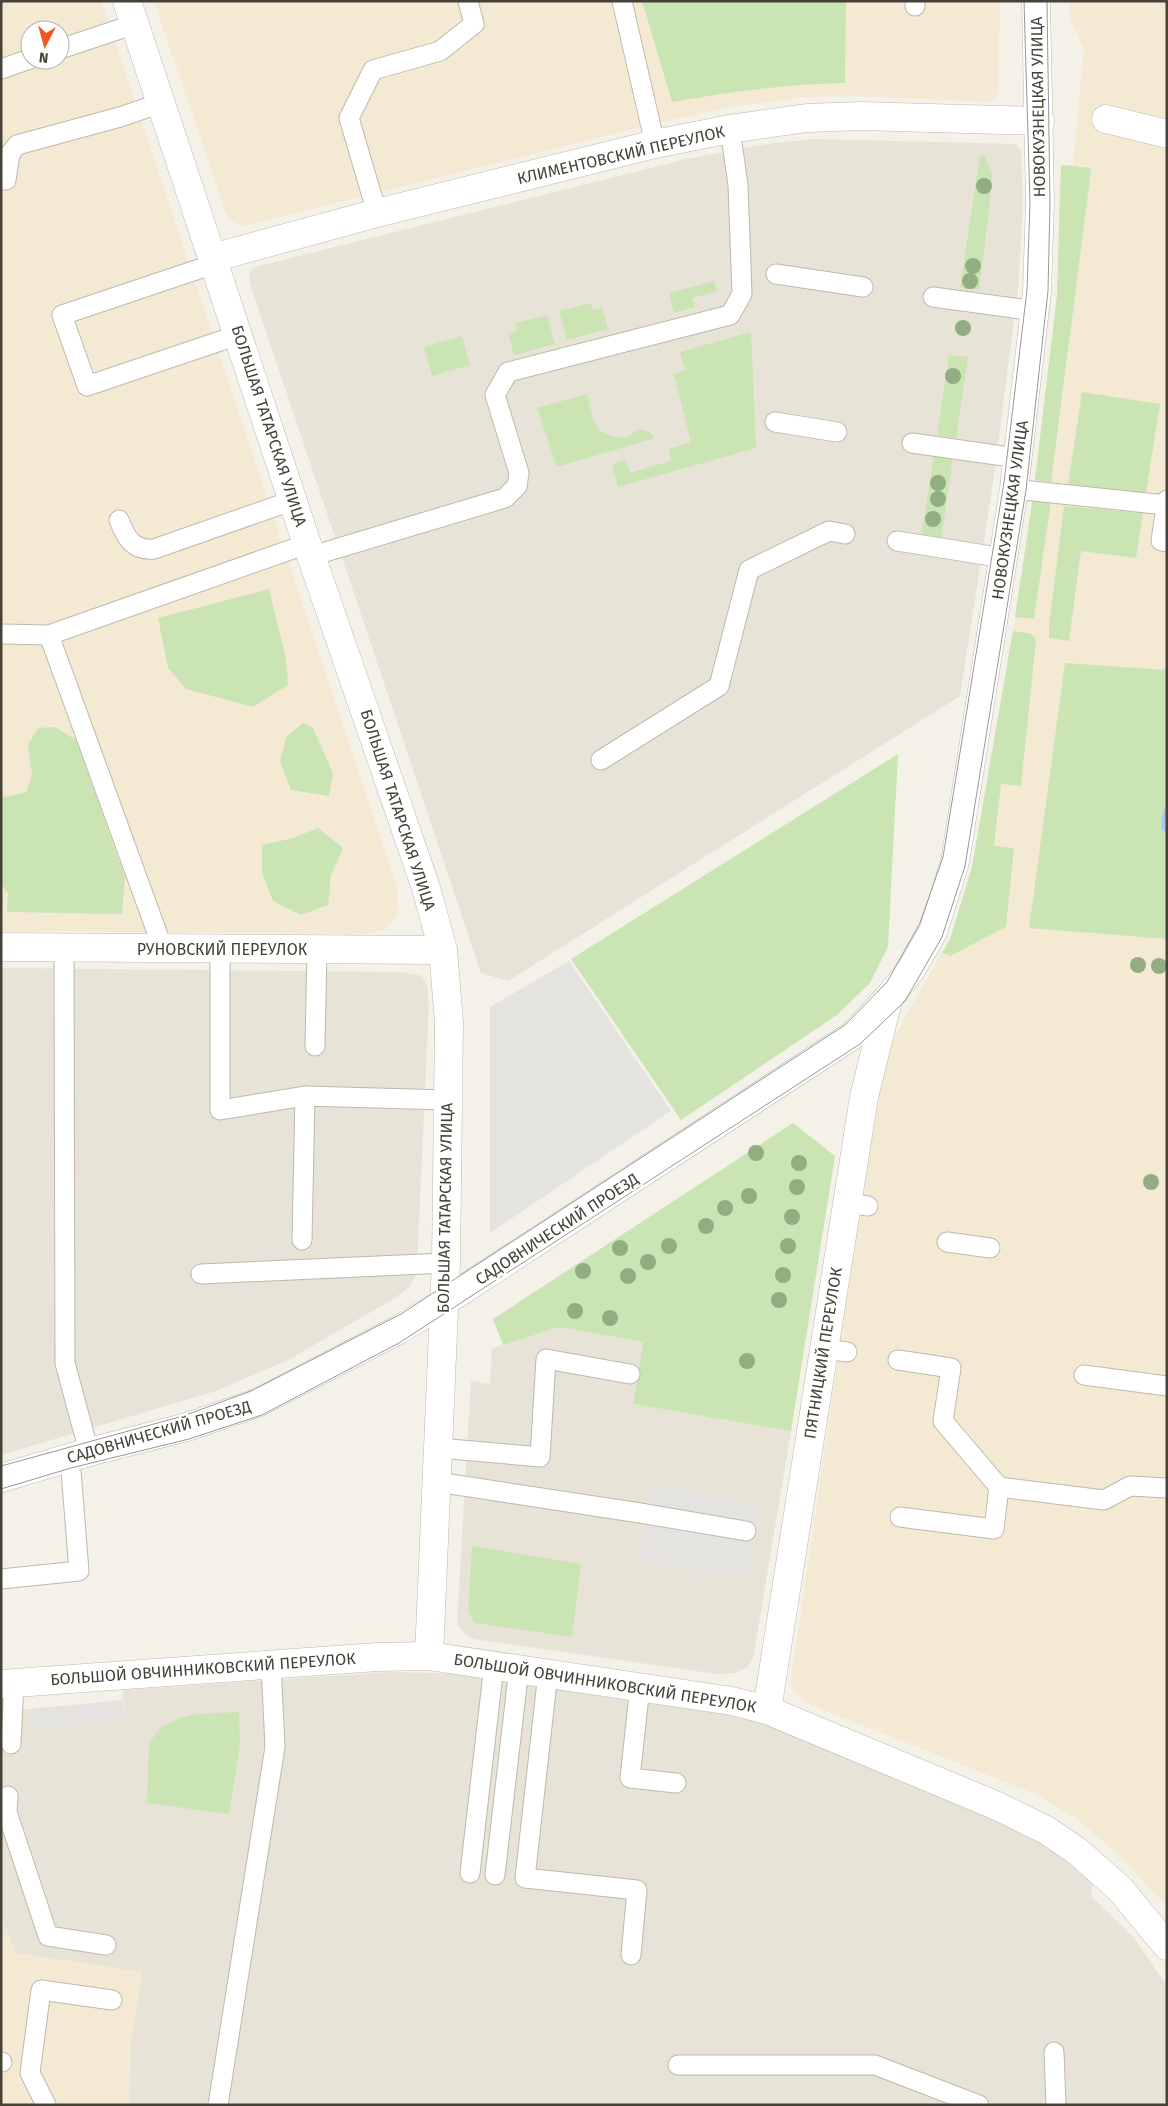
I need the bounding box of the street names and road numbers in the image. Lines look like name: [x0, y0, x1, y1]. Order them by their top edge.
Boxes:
street label: НОВОКУЗНЕЦКАЯ УЛИЦА: [1027, 16, 1049, 198]
street label: КЛИМЕНТОВСКИЙ ПЕРЕУЛОК: [515, 122, 727, 188]
street label: БОЛЬШАЯ ТАТАРСКАЯ УЛИЦА: [227, 323, 311, 530]
street label: НОВОКУЗНЕЦКАЯ УЛИЦА: [988, 418, 1032, 601]
street label: БОЛЬШАЯ ТАТАРСКАЯ УЛИЦА: [356, 707, 440, 914]
street label: РУНОВСКИЙ ПЕРЕУЛОК: [137, 940, 308, 959]
street label: БОЛЬШАЯ ТАТАРСКАЯ УЛИЦА: [434, 1102, 456, 1313]
street label: САДОВНИЧЕСКИЙ ПРОЕЗД: [472, 1169, 642, 1289]
street label: ПЯТНИЦКИЙ ПЕРЕУЛОК: [800, 1265, 846, 1440]
street label: САДОВНИЧЕСКИЙ ПРОЕЗД: [65, 1397, 254, 1467]
street label: БОЛЬШОЙ ОВЧИННИКОВСКИЙ ПЕРЕУЛОК: [50, 1649, 357, 1689]
street label: БОЛЬШОЙ ОВЧИННИКОВСКИЙ ПЕРЕУЛОК: [452, 1650, 758, 1716]

